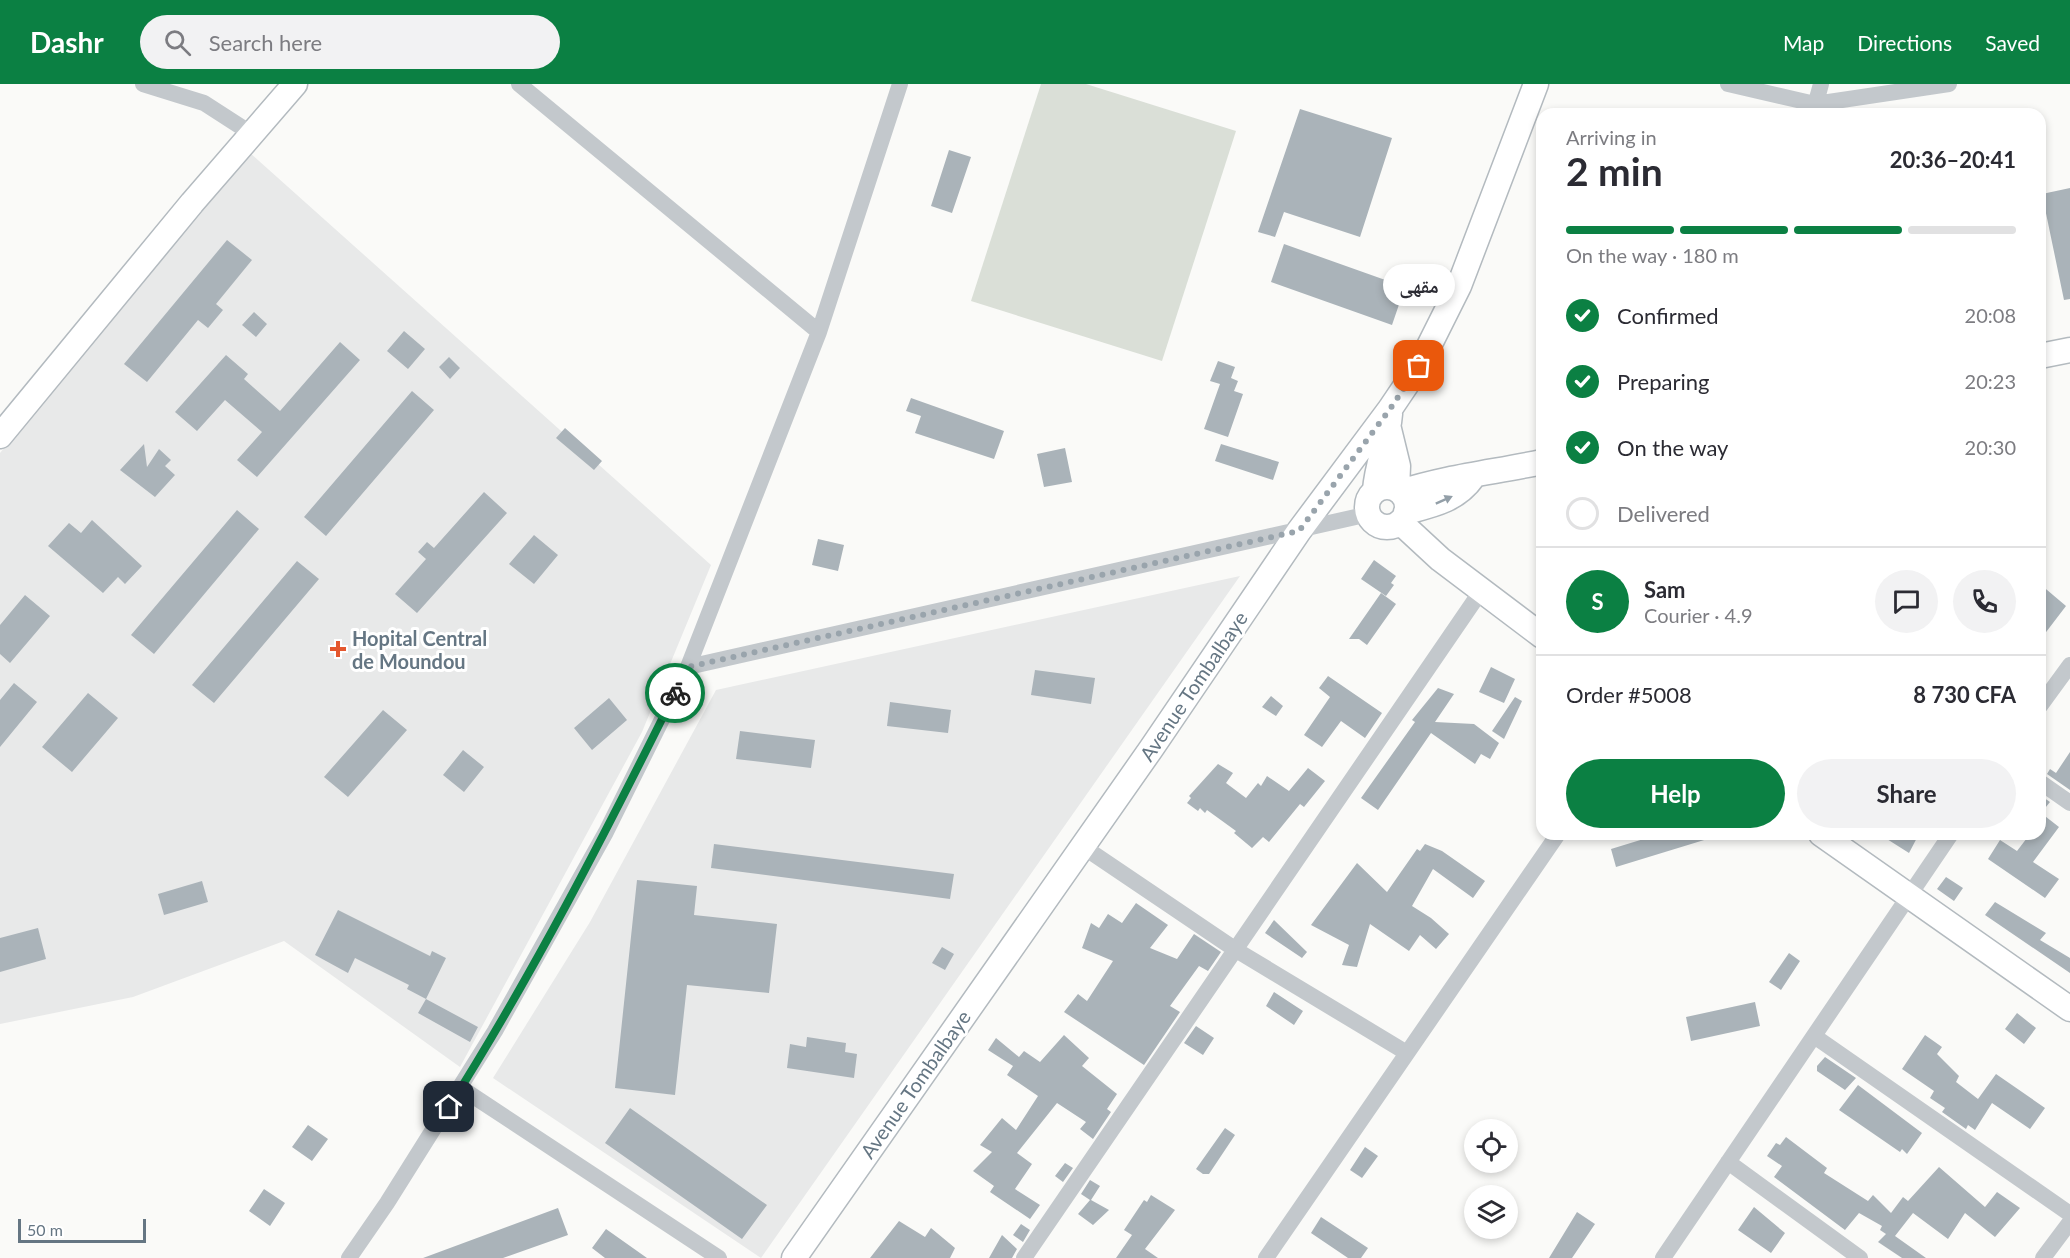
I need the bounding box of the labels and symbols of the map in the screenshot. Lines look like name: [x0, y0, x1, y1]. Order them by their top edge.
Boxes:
callout: مقهى: [1383, 264, 1455, 306]
pin: [1393, 340, 1444, 391]
one-way arrow: [1435, 495, 1453, 505]
street label: Avenue Tombalbaye: [1134, 607, 1252, 765]
place label: Hopital Central de Moundou: [352, 626, 487, 673]
marker: Hopital Central de Moundou: [329, 640, 347, 658]
courier: [645, 663, 705, 723]
street label: Avenue Tombalbaye: [855, 1005, 975, 1163]
pin: [423, 1081, 474, 1132]
scale bar: [18, 1216, 146, 1244]

